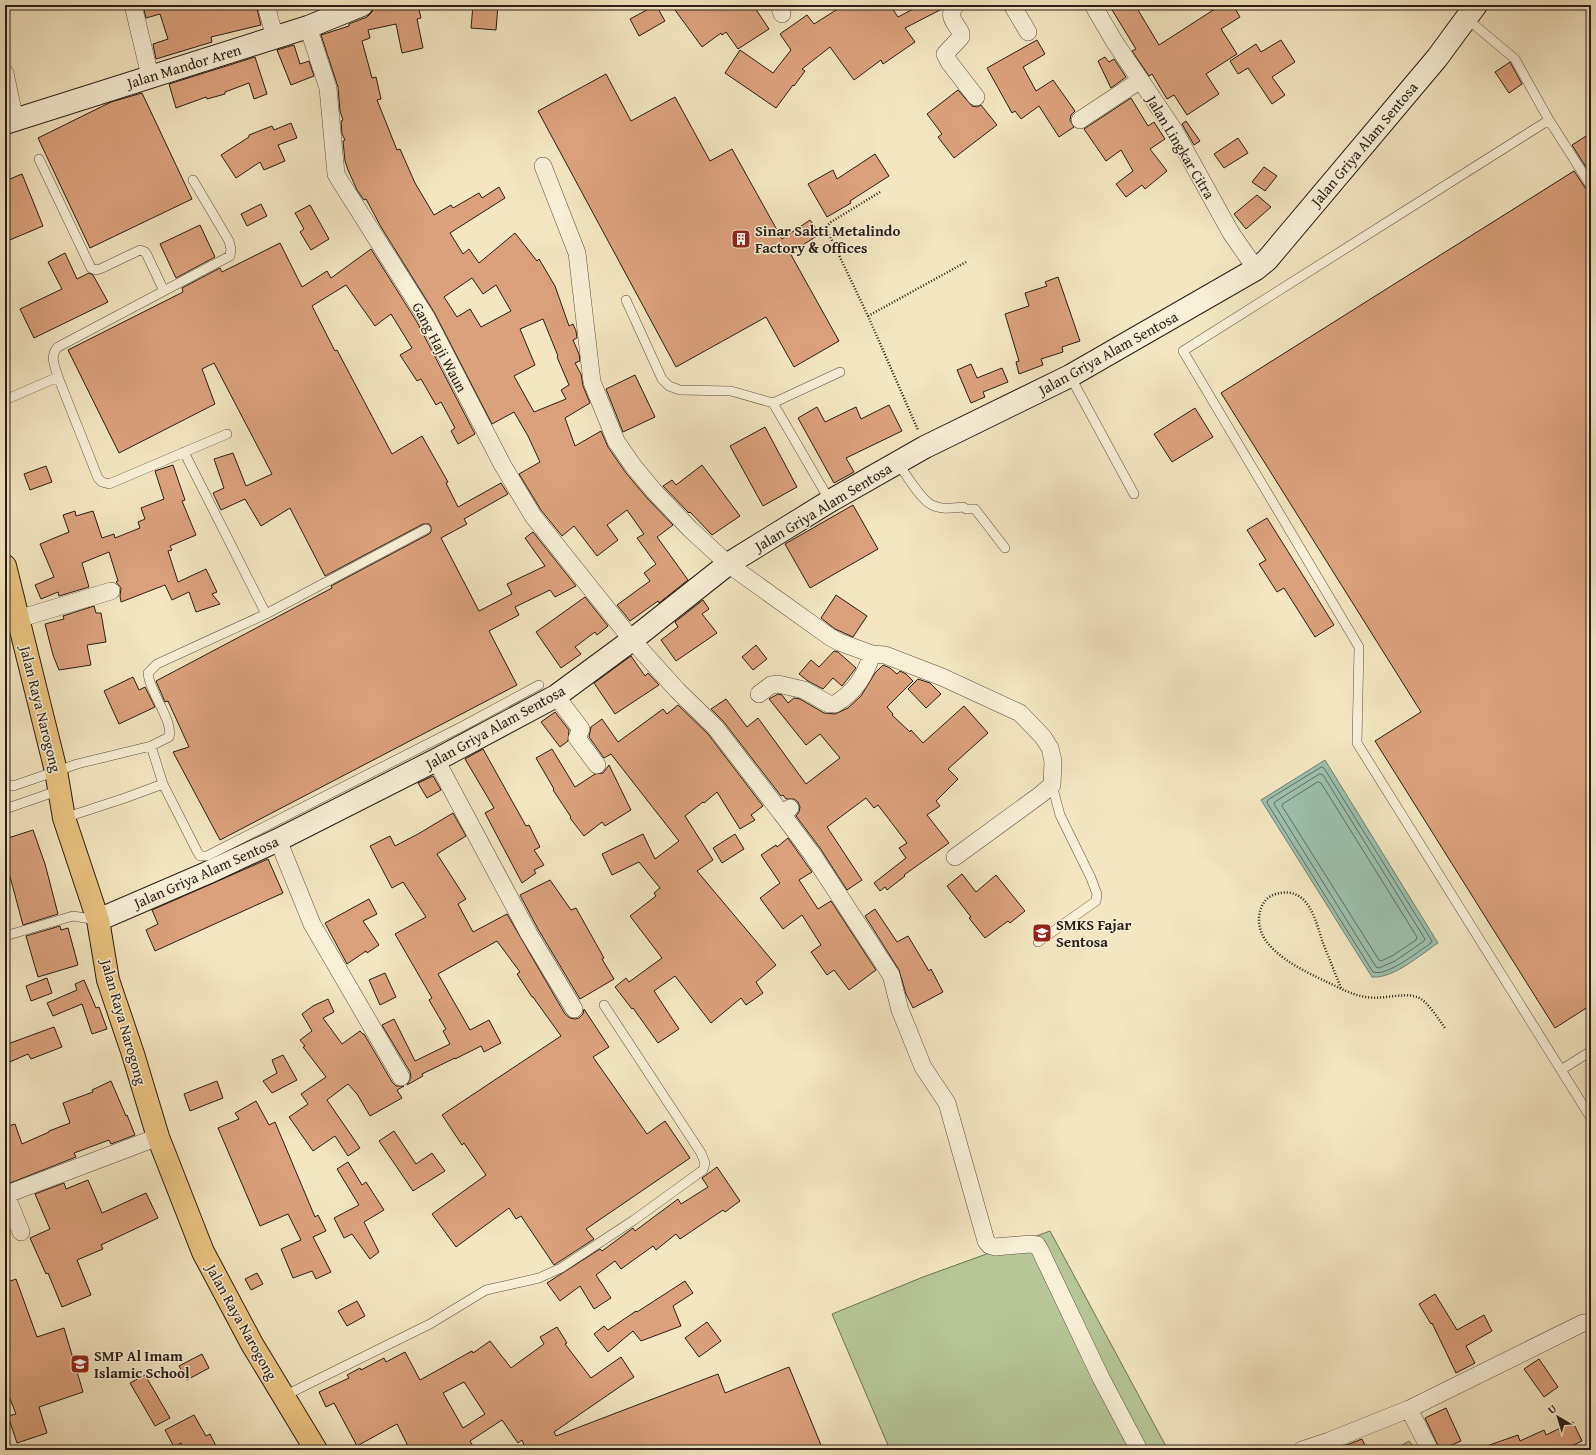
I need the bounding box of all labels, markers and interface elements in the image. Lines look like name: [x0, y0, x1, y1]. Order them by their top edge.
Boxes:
street label: Jalan Mandor Aren: [122, 38, 244, 94]
street label: Jalan Griya Alam Sentosa: [1304, 77, 1422, 212]
street label: Jalan Lingkar Citra: [1141, 90, 1220, 203]
place label: Sinar Sakti Metalindo Factory & Offices: [755, 220, 900, 258]
building icon: Sinar Sakti Metalindo Factory & Offices: [730, 228, 752, 250]
street label: Gang Haji Waun: [407, 298, 473, 396]
street label: Jalan Griya Alam Sentosa: [1033, 306, 1182, 401]
street label: Jalan Griya Alam Sentosa: [749, 458, 895, 557]
street label: Jalan Raya Narogong: [15, 642, 67, 775]
street label: Jalan Griya Alam Sentosa: [420, 680, 569, 775]
street label: Jalan Griya Alam Sentosa: [128, 831, 282, 914]
place label: SMKS Fajar Sentosa: [1056, 914, 1131, 952]
school or university icon: SMKS Fajar Sentosa: [1031, 922, 1053, 944]
street label: Jalan Raya Narogong: [95, 955, 152, 1088]
street label: Jalan Raya Narogong: [200, 1258, 283, 1384]
place label: SMP Al Imam Islamic School: [94, 1345, 190, 1383]
school or university icon: SMP Al Imam Islamic School: [69, 1353, 91, 1375]
north arrow: [1538, 1397, 1578, 1437]
text: U: [1544, 1400, 1560, 1418]

